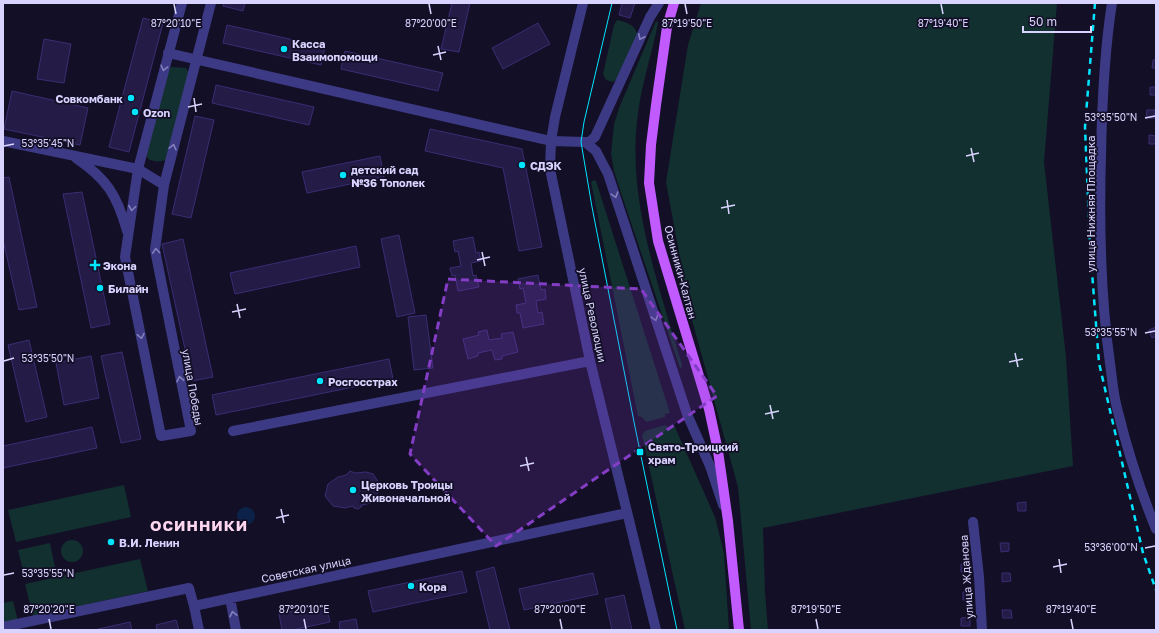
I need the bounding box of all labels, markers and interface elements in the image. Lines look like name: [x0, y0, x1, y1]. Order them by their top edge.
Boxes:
scale bar: [1023, 8, 1091, 34]
text: 50 m: [1029, 14, 1057, 29]
text: 87°20'10"E: [151, 17, 201, 29]
text: 87°20'00"E: [405, 17, 457, 29]
text: 87°19'50"E: [662, 17, 712, 29]
text: 87°19'40"E: [918, 17, 968, 29]
one-way arrow: [638, 33, 646, 41]
place label: Касса Взаимопомощи: [292, 37, 378, 63]
marker: Касса Взаимопомощи: [279, 44, 289, 54]
one-way arrow: [160, 64, 169, 71]
place label: Совкомбанк: [55, 92, 124, 105]
marker: Совкомбанк: [126, 93, 136, 103]
place label: Ozon: [143, 106, 171, 119]
marker: Ozon: [130, 107, 140, 117]
text: 53°35'50"N: [1085, 111, 1137, 123]
street label: улица Нижняя Площадка: [1084, 136, 1097, 272]
text: 53°35'45"N: [22, 137, 74, 149]
one-way arrow: [169, 144, 177, 150]
place label: СДЭК: [530, 159, 562, 172]
marker: СДЭК: [517, 160, 527, 170]
place label: детский сад №36 Тополек: [351, 163, 426, 189]
marker: детский сад №36 Тополек: [338, 170, 348, 180]
one-way arrow: [610, 191, 619, 198]
one-way arrow: [128, 205, 137, 211]
street label: Осинники-Калтан: [662, 224, 700, 320]
one-way arrow: [152, 248, 161, 254]
place label: Экона: [103, 259, 137, 272]
marker: Экона: [90, 260, 100, 270]
street label: улица Революции: [577, 267, 609, 363]
place label: Билайн: [108, 282, 149, 295]
marker: Билайн: [95, 283, 105, 293]
one-way arrow: [650, 314, 659, 321]
text: 53°35'55"N: [1085, 326, 1137, 338]
one-way arrow: [137, 332, 145, 339]
street label: улица Победы: [180, 348, 206, 426]
text: 53°35'50"N: [22, 352, 74, 364]
one-way arrow: [177, 375, 185, 382]
place label: Росгосстрах: [328, 375, 398, 388]
marker: Росгосстрах: [315, 376, 325, 386]
place label: Свято-Троицкий храм: [648, 440, 739, 466]
marker: Свято-Троицкий храм: [635, 447, 645, 457]
place label: Церковь Троицы Живоначальной: [361, 478, 453, 504]
marker: Церковь Троицы Живоначальной: [348, 485, 358, 495]
district label: ОСИННИКИ: [150, 516, 248, 534]
street label: улица Жданова: [957, 534, 975, 620]
place label: В.И. Ленин: [119, 536, 180, 549]
marker: В.И. Ленин: [106, 537, 116, 547]
text: 53°36'00"N: [1084, 541, 1138, 553]
street label: Советская улица: [260, 553, 352, 585]
text: 53°35'55"N: [22, 567, 74, 579]
place label: Кора: [419, 580, 447, 593]
marker: Кора: [406, 581, 416, 591]
text: 87°20'20"E: [23, 603, 75, 615]
text: 87°20'10"E: [279, 603, 329, 615]
text: 87°20'00"E: [534, 603, 586, 615]
text: 87°19'50"E: [791, 603, 841, 615]
text: 87°19'40"E: [1046, 603, 1096, 615]
one-way arrow: [229, 611, 237, 617]

